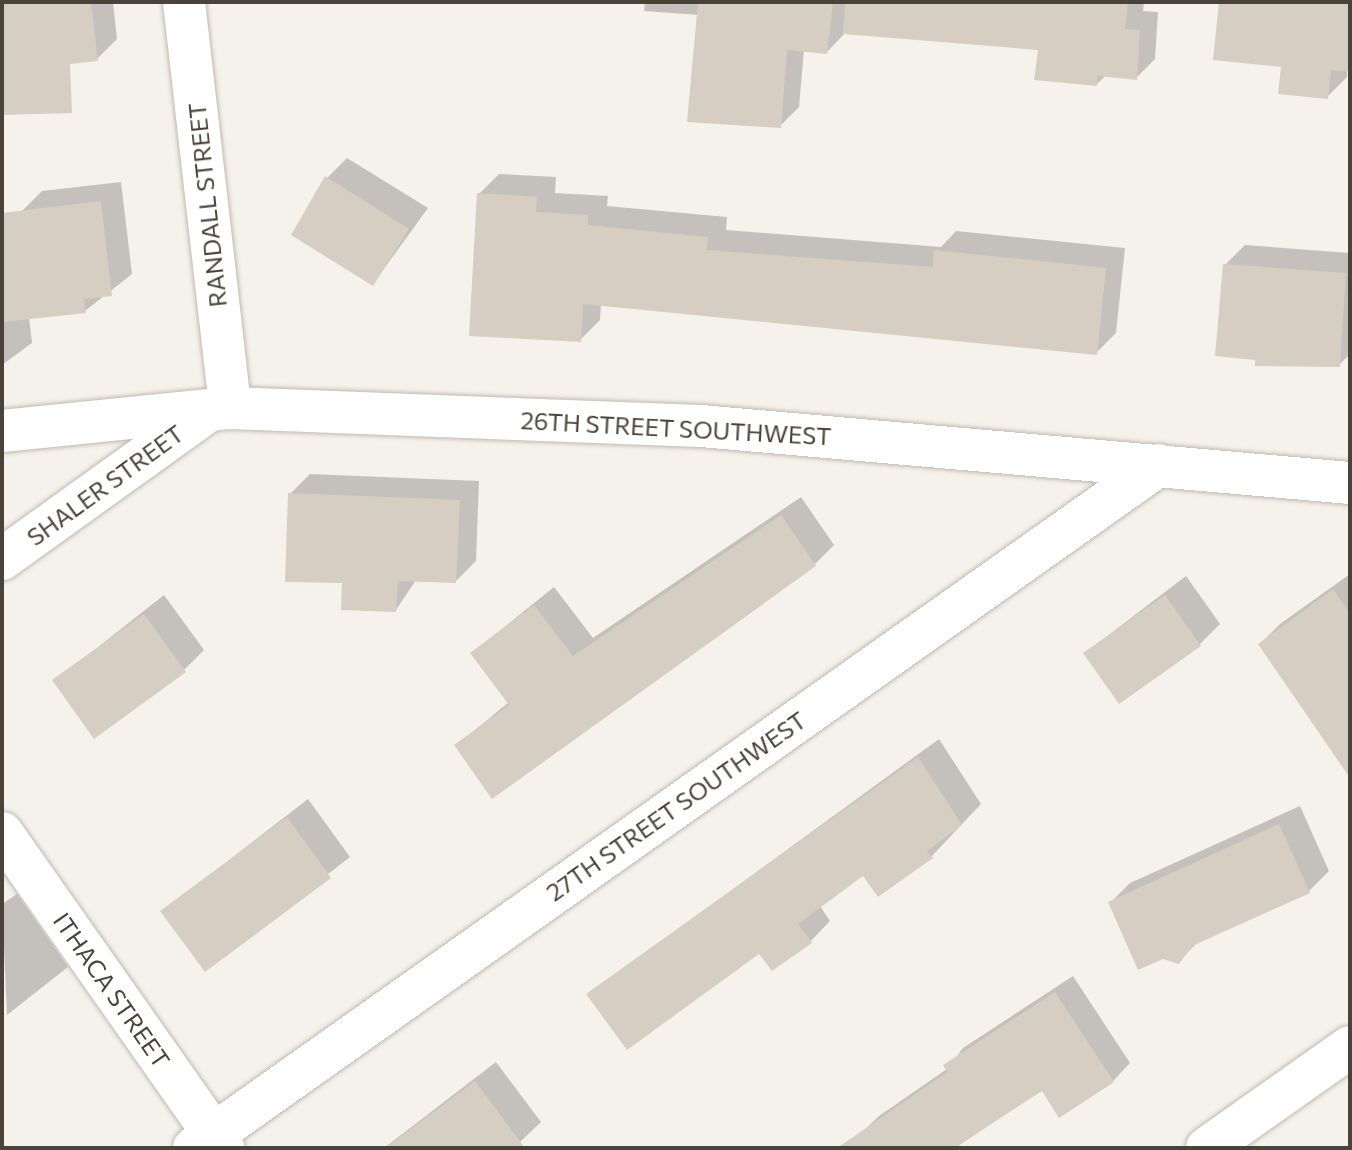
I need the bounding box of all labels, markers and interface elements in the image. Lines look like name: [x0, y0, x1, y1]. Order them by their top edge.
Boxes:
street label: RANDALL STREET: [182, 101, 232, 309]
street label: 26TH STREET SOUTHWEST: [520, 405, 832, 451]
street label: SHALER STREET: [21, 419, 189, 551]
street label: 27TH STREET SOUTHWEST: [541, 705, 811, 907]
street label: ITHACA STREET: [48, 907, 176, 1073]

